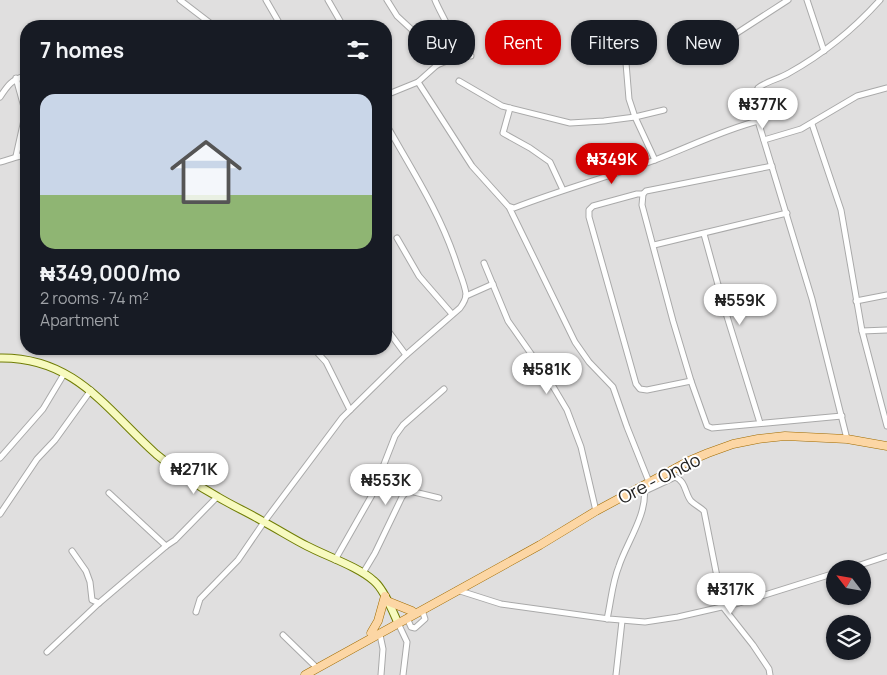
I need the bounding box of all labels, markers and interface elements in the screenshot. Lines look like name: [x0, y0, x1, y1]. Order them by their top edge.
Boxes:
chip: Buy: [408, 20, 475, 65]
chip: Rent: [485, 20, 561, 65]
chip: Filters: [571, 20, 657, 65]
chip: New: [667, 20, 739, 65]
text: 7 homes: [40, 36, 124, 64]
icon: filters: [344, 36, 372, 64]
pin: ₦377K: [728, 88, 798, 130]
text: ₦377K: [739, 93, 787, 115]
icon: home: [161, 127, 251, 217]
pin: ₦349K: [577, 142, 647, 185]
text: ₦349K: [587, 148, 637, 170]
text: ₦349,000/mo: [40, 259, 181, 287]
pin: ₦559K: [705, 284, 775, 326]
text: 2 rooms · 74 m²: [40, 287, 149, 309]
text: ₦559K: [715, 289, 765, 311]
text: Apartment: [40, 309, 119, 331]
pin: ₦581K: [512, 352, 582, 395]
text: ₦581K: [523, 358, 571, 380]
street label: Ore - Ondo: [614, 447, 704, 509]
pin: ₦271K: [159, 452, 229, 495]
text: ₦271K: [171, 458, 217, 480]
pin: ₦553K: [351, 464, 421, 506]
text: ₦553K: [361, 469, 411, 491]
north arrow: [826, 560, 871, 605]
map controls: [826, 560, 871, 660]
pin: ₦317K: [696, 572, 766, 615]
text: ₦317K: [708, 578, 754, 600]
button: layers: [826, 615, 871, 660]

